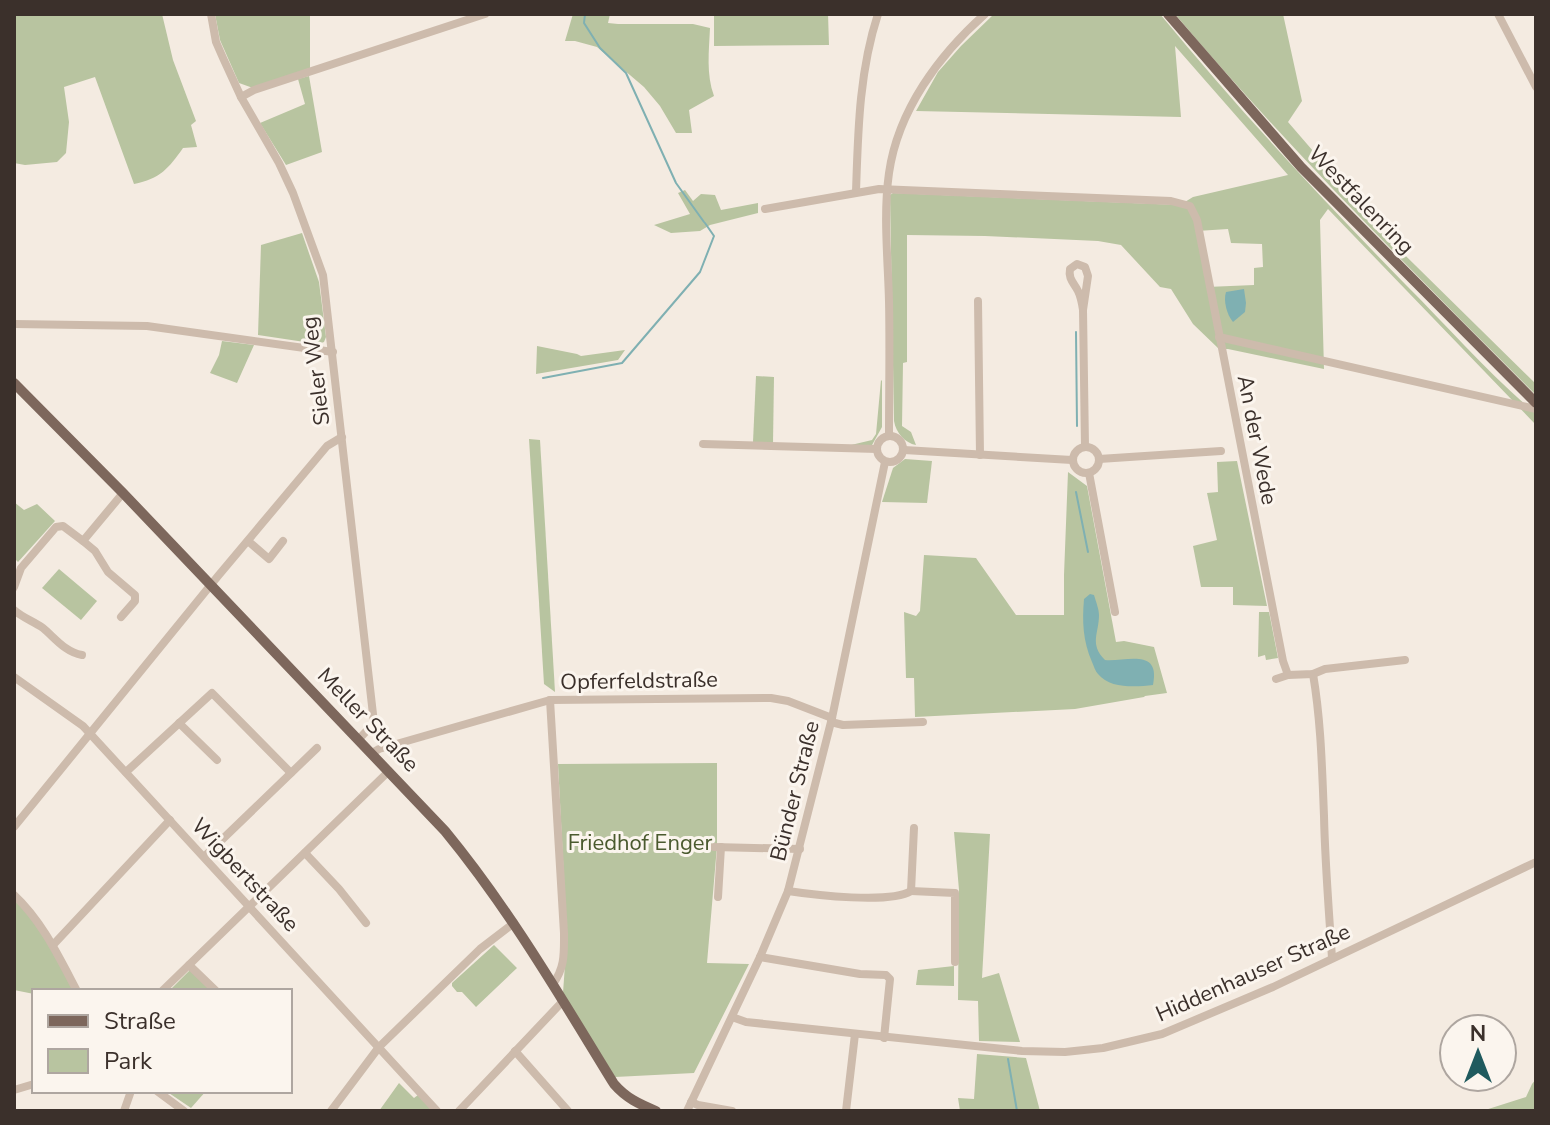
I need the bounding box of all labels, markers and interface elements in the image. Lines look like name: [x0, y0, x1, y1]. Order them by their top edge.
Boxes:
street label: Westfalenring: [1301, 139, 1421, 261]
street label: Sieler Weg: [294, 315, 338, 427]
street label: An der Wede: [1230, 373, 1284, 507]
street label: Meller Straße: [310, 661, 426, 779]
street label: Opferfeldstraße: [560, 665, 718, 697]
street label: Bünder Straße: [763, 718, 827, 864]
street label: Wigbertstraße: [184, 811, 306, 939]
park label: Friedhof Enger: [568, 828, 712, 858]
street label: Hiddenhauser Straße: [1151, 917, 1355, 1029]
legend: [32, 989, 292, 1093]
text: Straße: [104, 1005, 176, 1037]
north arrow: [1438, 1013, 1518, 1093]
text: N: [1470, 1019, 1486, 1049]
text: Park: [104, 1045, 153, 1077]

